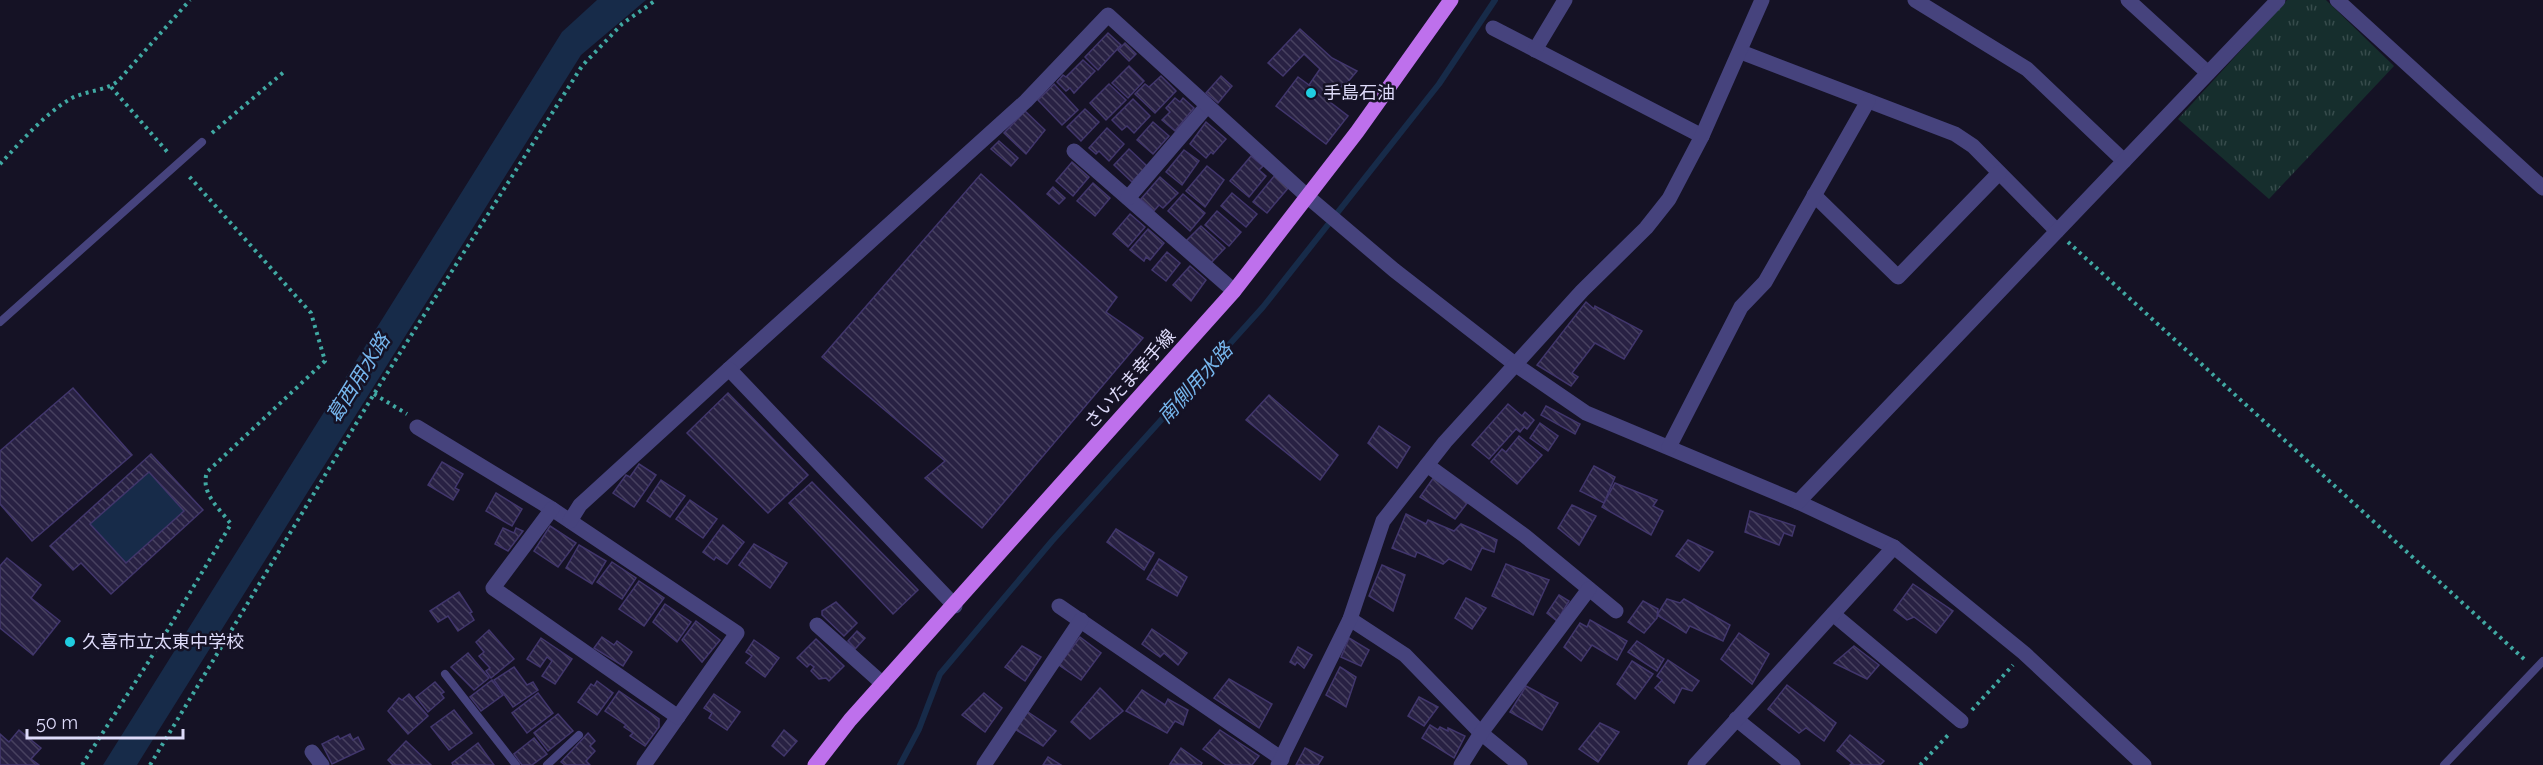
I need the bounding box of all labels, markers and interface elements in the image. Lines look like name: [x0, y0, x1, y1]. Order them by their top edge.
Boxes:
place label: 手島石油: [1323, 82, 1395, 103]
marker: 手島石油: [1304, 86, 1318, 100]
street label: さいたま幸手線: [1080, 325, 1179, 432]
water label: 葛西用水路: [321, 328, 396, 427]
water label: 南側用水路: [1153, 336, 1239, 428]
place label: 久喜市立太東中学校: [82, 631, 244, 652]
marker: 久喜市立太東中学校: [63, 635, 77, 649]
scale bar: [27, 702, 183, 740]
text: 50 m: [36, 712, 78, 733]

